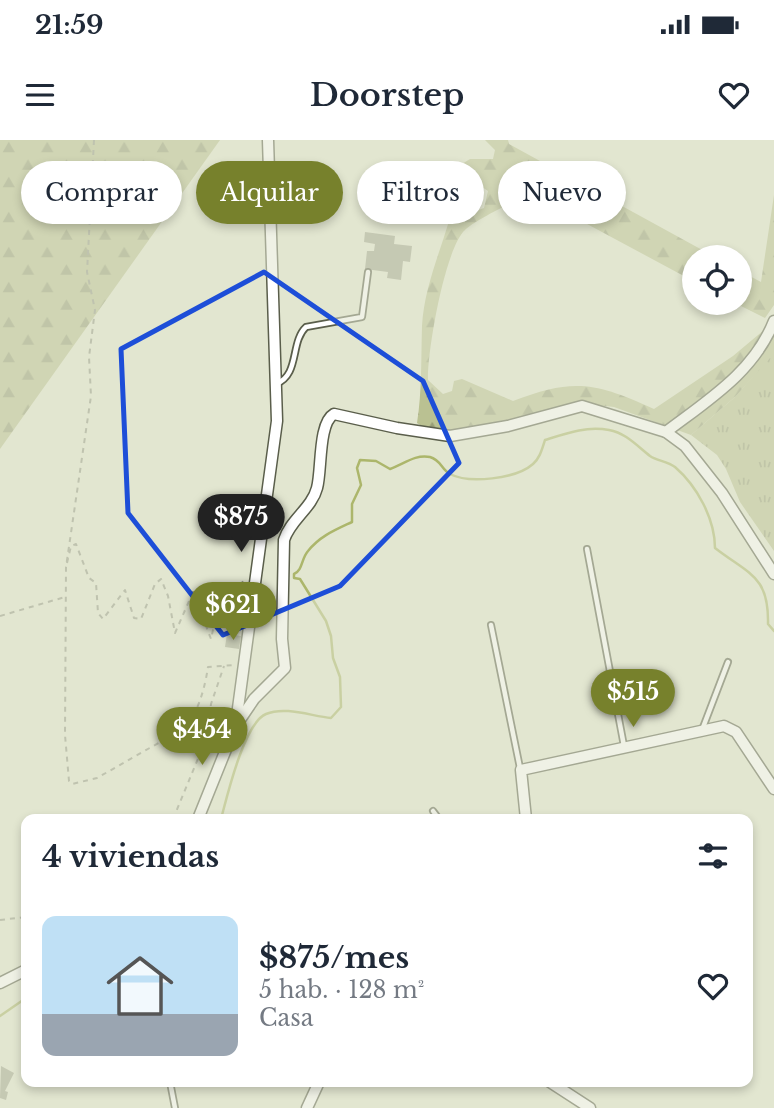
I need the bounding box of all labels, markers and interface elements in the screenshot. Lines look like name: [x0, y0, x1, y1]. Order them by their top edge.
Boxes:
text: 21:59: [35, 9, 104, 41]
text: Doorstep: [310, 75, 464, 115]
icon: menu: [21, 76, 59, 114]
icon: heart: [715, 76, 753, 114]
chip: Comprar: [21, 161, 182, 224]
chip: Alquilar: [196, 161, 343, 224]
chip: Filtros: [357, 161, 484, 224]
chip: Nuevo: [498, 161, 626, 224]
map controls: [682, 245, 752, 315]
button: locate: [682, 245, 752, 315]
pin: $875: [200, 494, 282, 554]
text: $875: [214, 503, 268, 531]
pin: $621: [192, 582, 274, 642]
text: $621: [205, 591, 261, 619]
pin: $515: [592, 670, 674, 729]
text: $515: [607, 678, 659, 706]
pin: $454: [161, 708, 243, 767]
text: $454: [172, 716, 232, 744]
icon: filters: [694, 837, 732, 875]
text: 4 viviendas: [42, 838, 219, 875]
text: $875/mes: [259, 939, 409, 976]
icon: home: [98, 944, 182, 1028]
icon: heart: [694, 967, 732, 1005]
text: 5 hab. · 128 m²: [259, 976, 424, 1004]
text: Casa: [259, 1004, 313, 1032]

